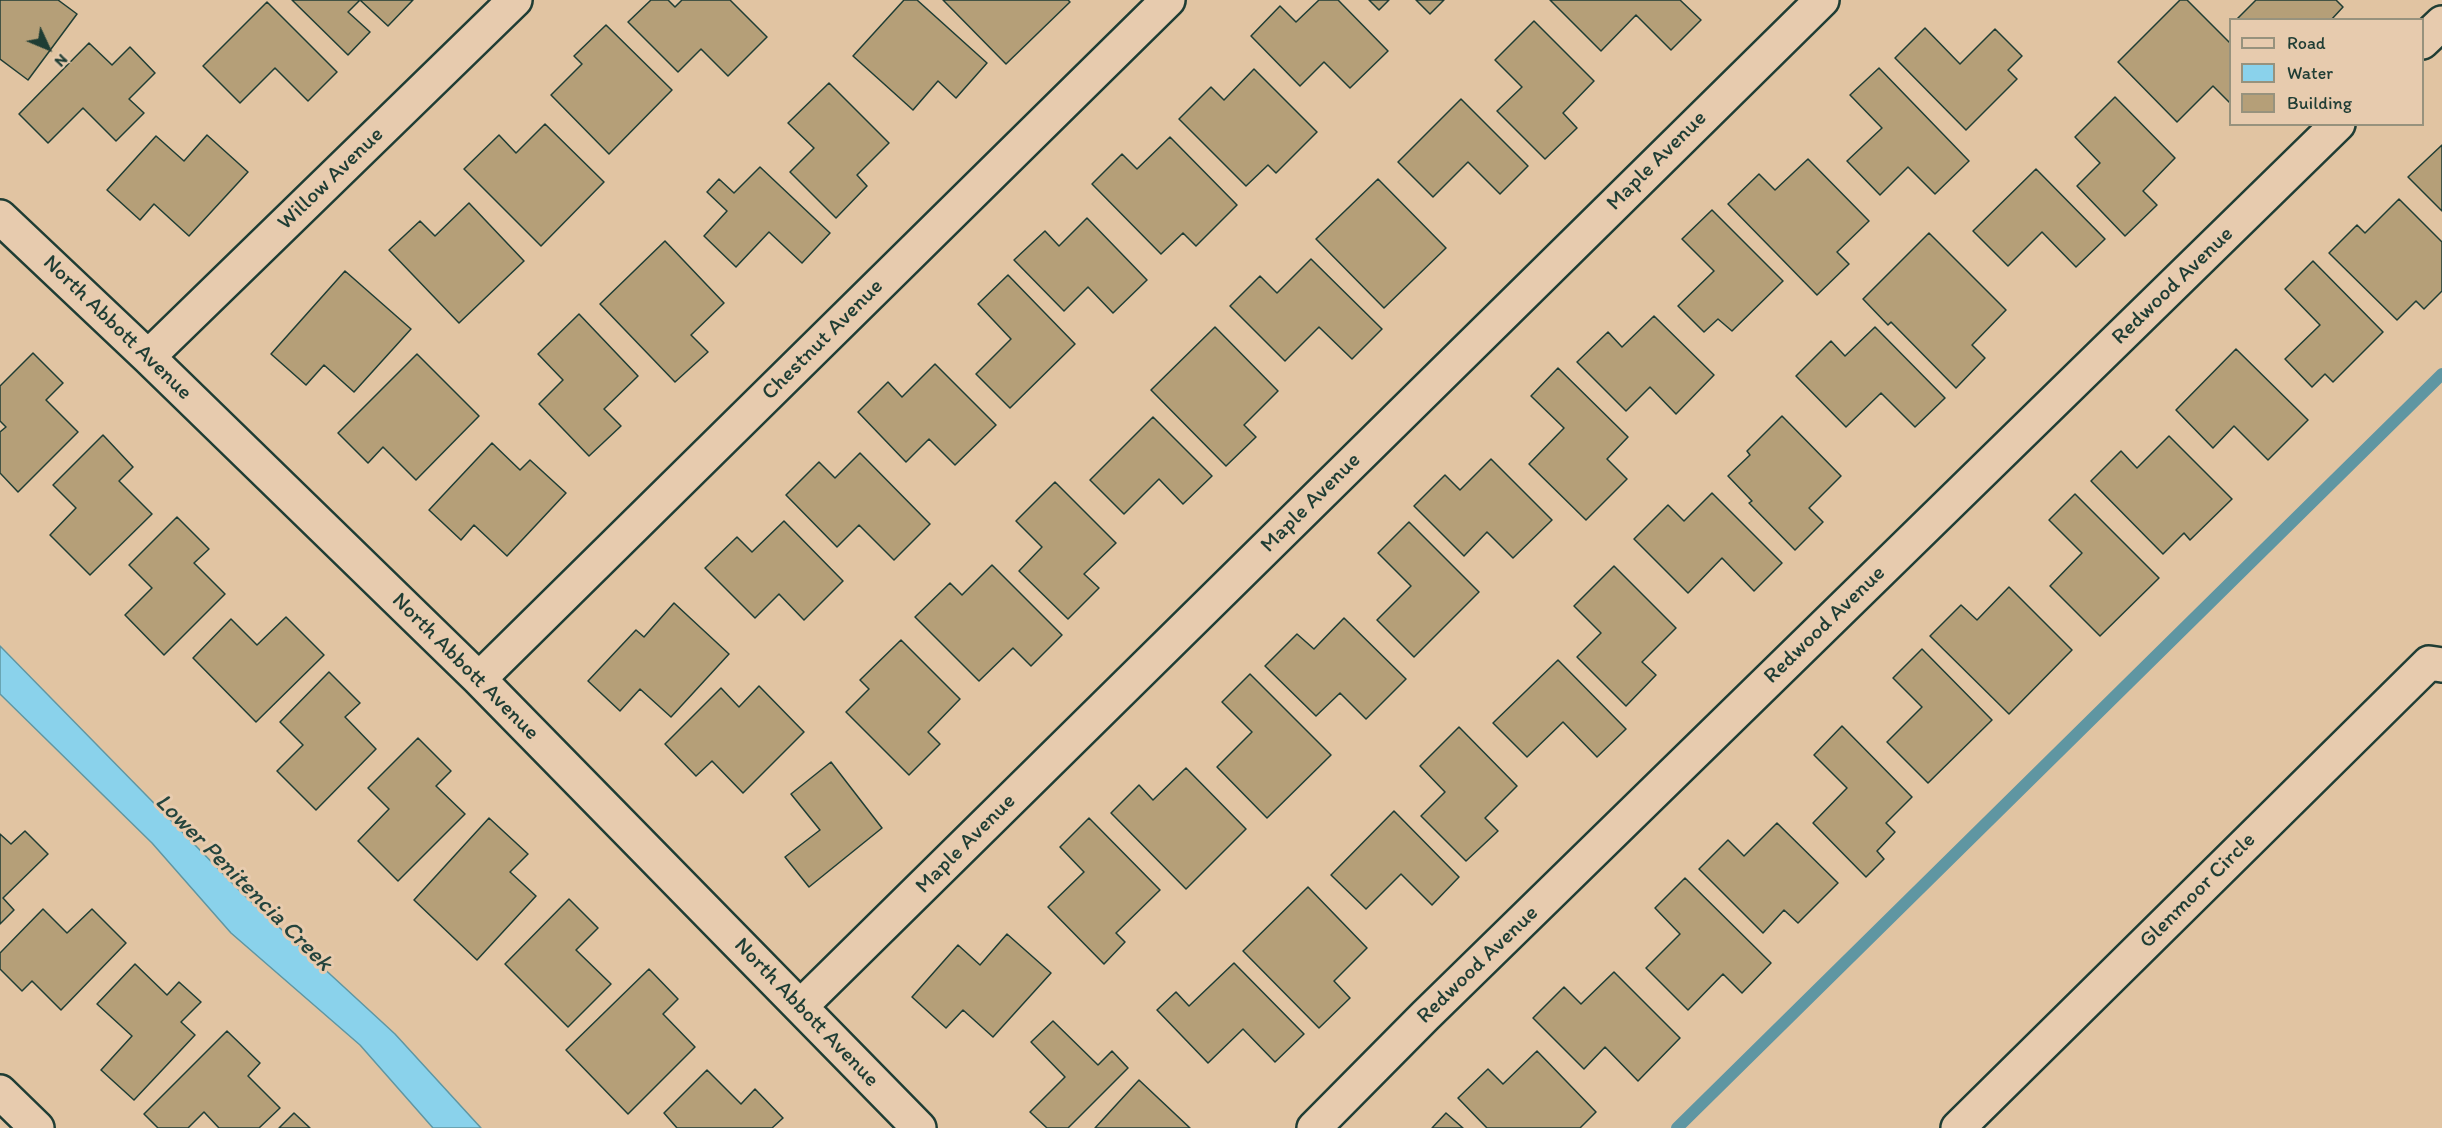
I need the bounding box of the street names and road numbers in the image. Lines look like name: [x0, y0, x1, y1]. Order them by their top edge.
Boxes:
street label: Maple Avenue: [1601, 105, 1713, 217]
street label: Willow Avenue: [273, 122, 389, 236]
street label: Redwood Avenue: [2107, 221, 2239, 351]
street label: North Abbott Avenue: [37, 250, 197, 406]
street label: Chestnut Avenue: [757, 274, 889, 406]
street label: Maple Avenue: [1255, 447, 1367, 559]
street label: Redwood Avenue: [1759, 560, 1891, 690]
street label: North Abbott Avenue: [386, 588, 544, 746]
street label: Maple Avenue: [910, 788, 1022, 900]
street label: Glenmoor Circle: [2134, 827, 2262, 955]
street label: Redwood Avenue: [1412, 900, 1544, 1030]
street label: North Abbott Avenue: [728, 933, 884, 1093]

